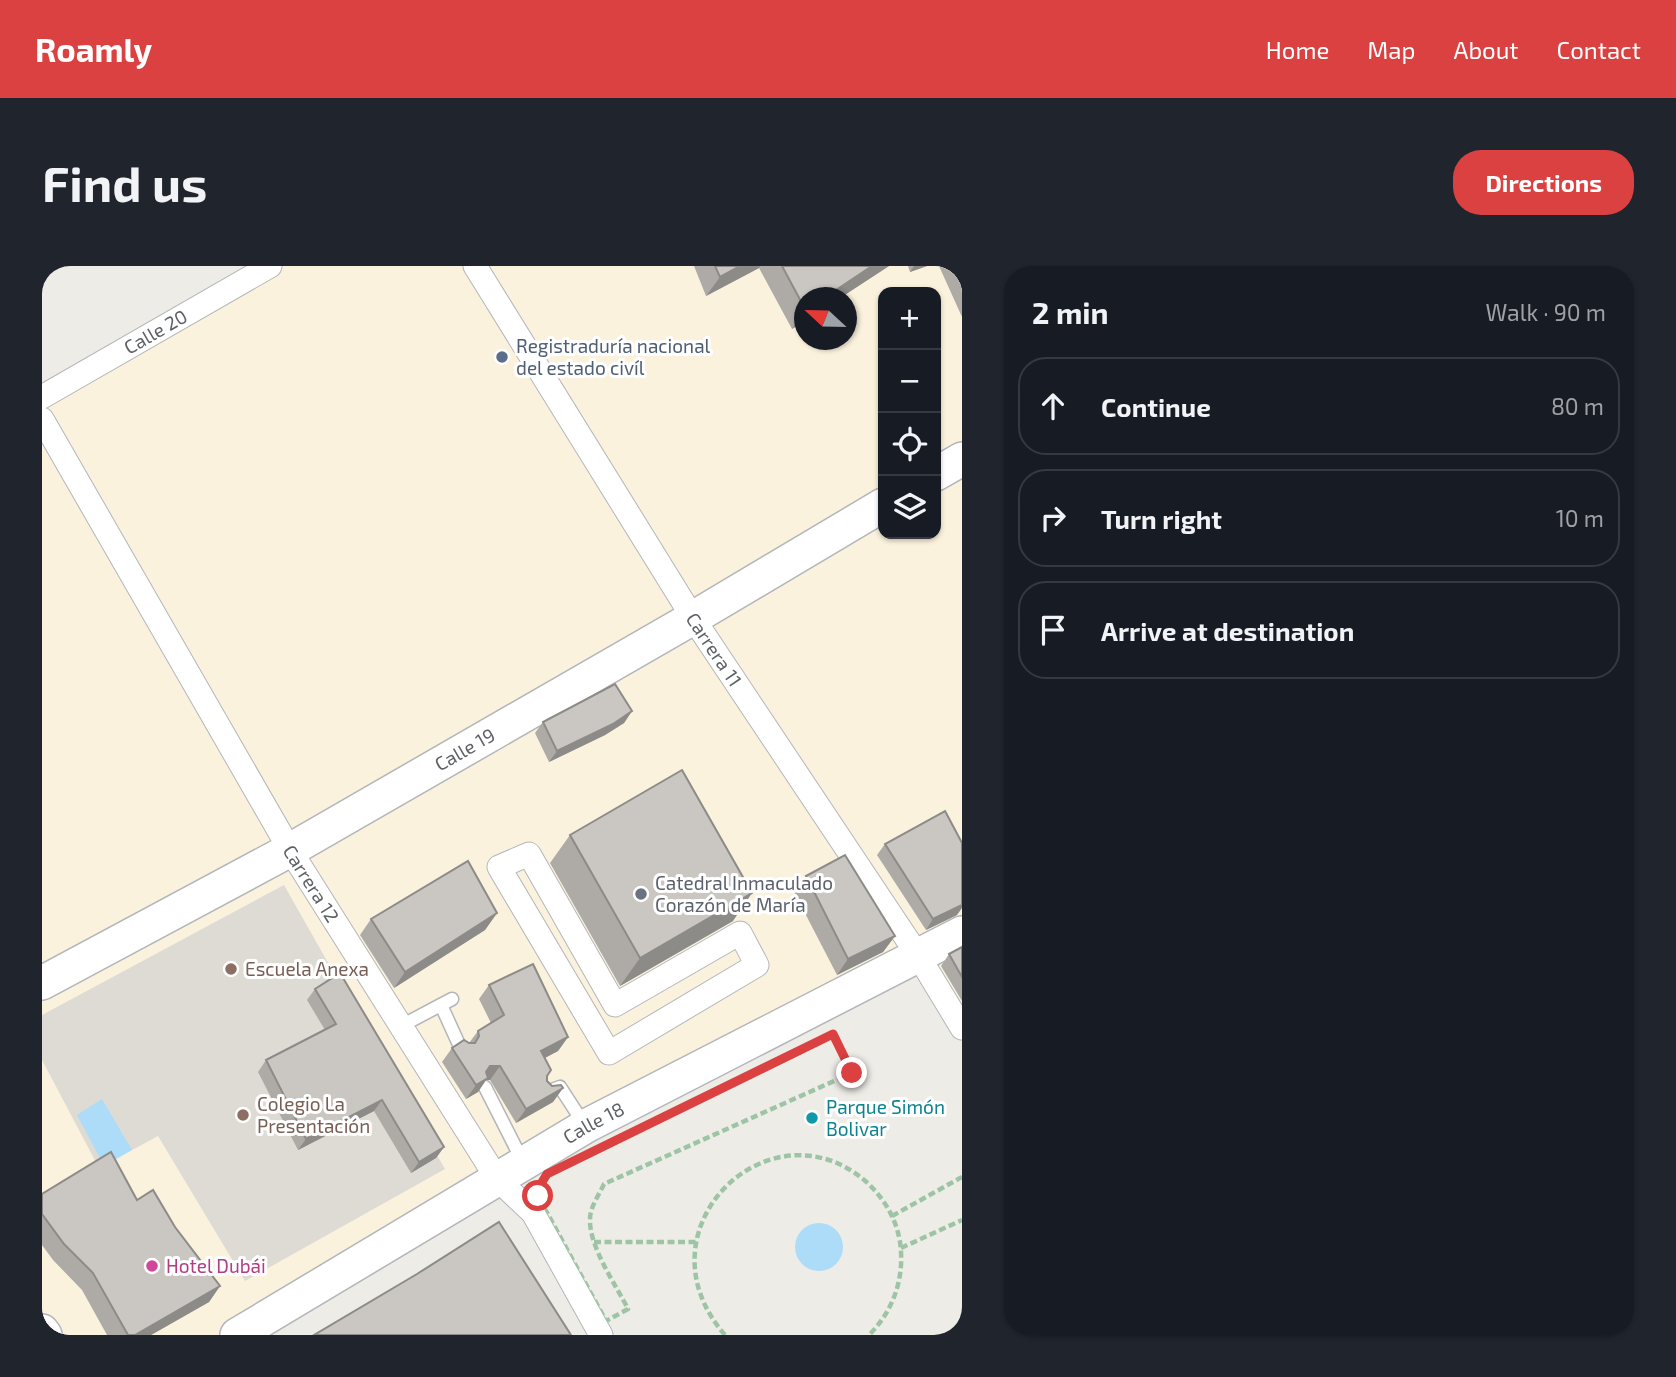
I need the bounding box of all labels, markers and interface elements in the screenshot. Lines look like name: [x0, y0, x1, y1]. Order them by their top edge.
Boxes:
text: Roamly: [35, 29, 152, 69]
text: Home: [1266, 35, 1329, 64]
text: Map: [1367, 35, 1415, 64]
text: About: [1453, 35, 1519, 64]
text: Contact: [1557, 35, 1641, 64]
button: Directions: [1453, 150, 1634, 215]
text: Find us: [42, 153, 207, 212]
north arrow: [794, 287, 857, 350]
map controls: [878, 287, 941, 539]
button: +: [878, 287, 941, 350]
text: 2 min: [1032, 294, 1109, 330]
text: Walk · 90 m: [1486, 298, 1606, 326]
street label: Calle 20: [120, 304, 191, 359]
place label: Registraduría nacional del estado civíl: [516, 334, 711, 379]
marker: Registraduría nacional del estado civíl: [494, 349, 510, 365]
button: −: [878, 350, 941, 413]
icon: ahead: [1034, 387, 1072, 425]
text: Continue: [1101, 391, 1211, 422]
text: 80 m: [1551, 392, 1604, 420]
button: locate: [878, 413, 941, 476]
button: layers: [878, 476, 941, 539]
icon: right: [1034, 499, 1072, 537]
text: Turn right: [1101, 503, 1222, 534]
text: 10 m: [1556, 504, 1604, 532]
street label: Carrera 11: [682, 608, 747, 691]
icon: arrive: [1034, 611, 1072, 649]
text: Arrive at destination: [1101, 615, 1354, 646]
street label: Calle 19: [430, 723, 499, 775]
street label: Carrera 12: [279, 840, 345, 926]
place label: Catedral Inmaculado Corazón de María: [655, 871, 833, 916]
marker: Catedral Inmaculado Corazón de María: [633, 886, 649, 902]
place label: Escuela Anexa: [245, 957, 369, 980]
marker: Escuela Anexa: [223, 961, 239, 977]
route end: [836, 1057, 867, 1088]
place label: Colegio La Presentación: [257, 1092, 370, 1137]
place label: Parque Simón Bolivar: [826, 1095, 945, 1140]
street label: Calle 18: [558, 1096, 628, 1148]
marker: Colegio La Presentación: [235, 1107, 251, 1123]
marker: Parque Simón Bolivar: [804, 1110, 820, 1126]
route start: [522, 1180, 553, 1211]
place label: Hotel Dubái: [166, 1254, 266, 1277]
marker: Hotel Dubái: [144, 1258, 160, 1274]

